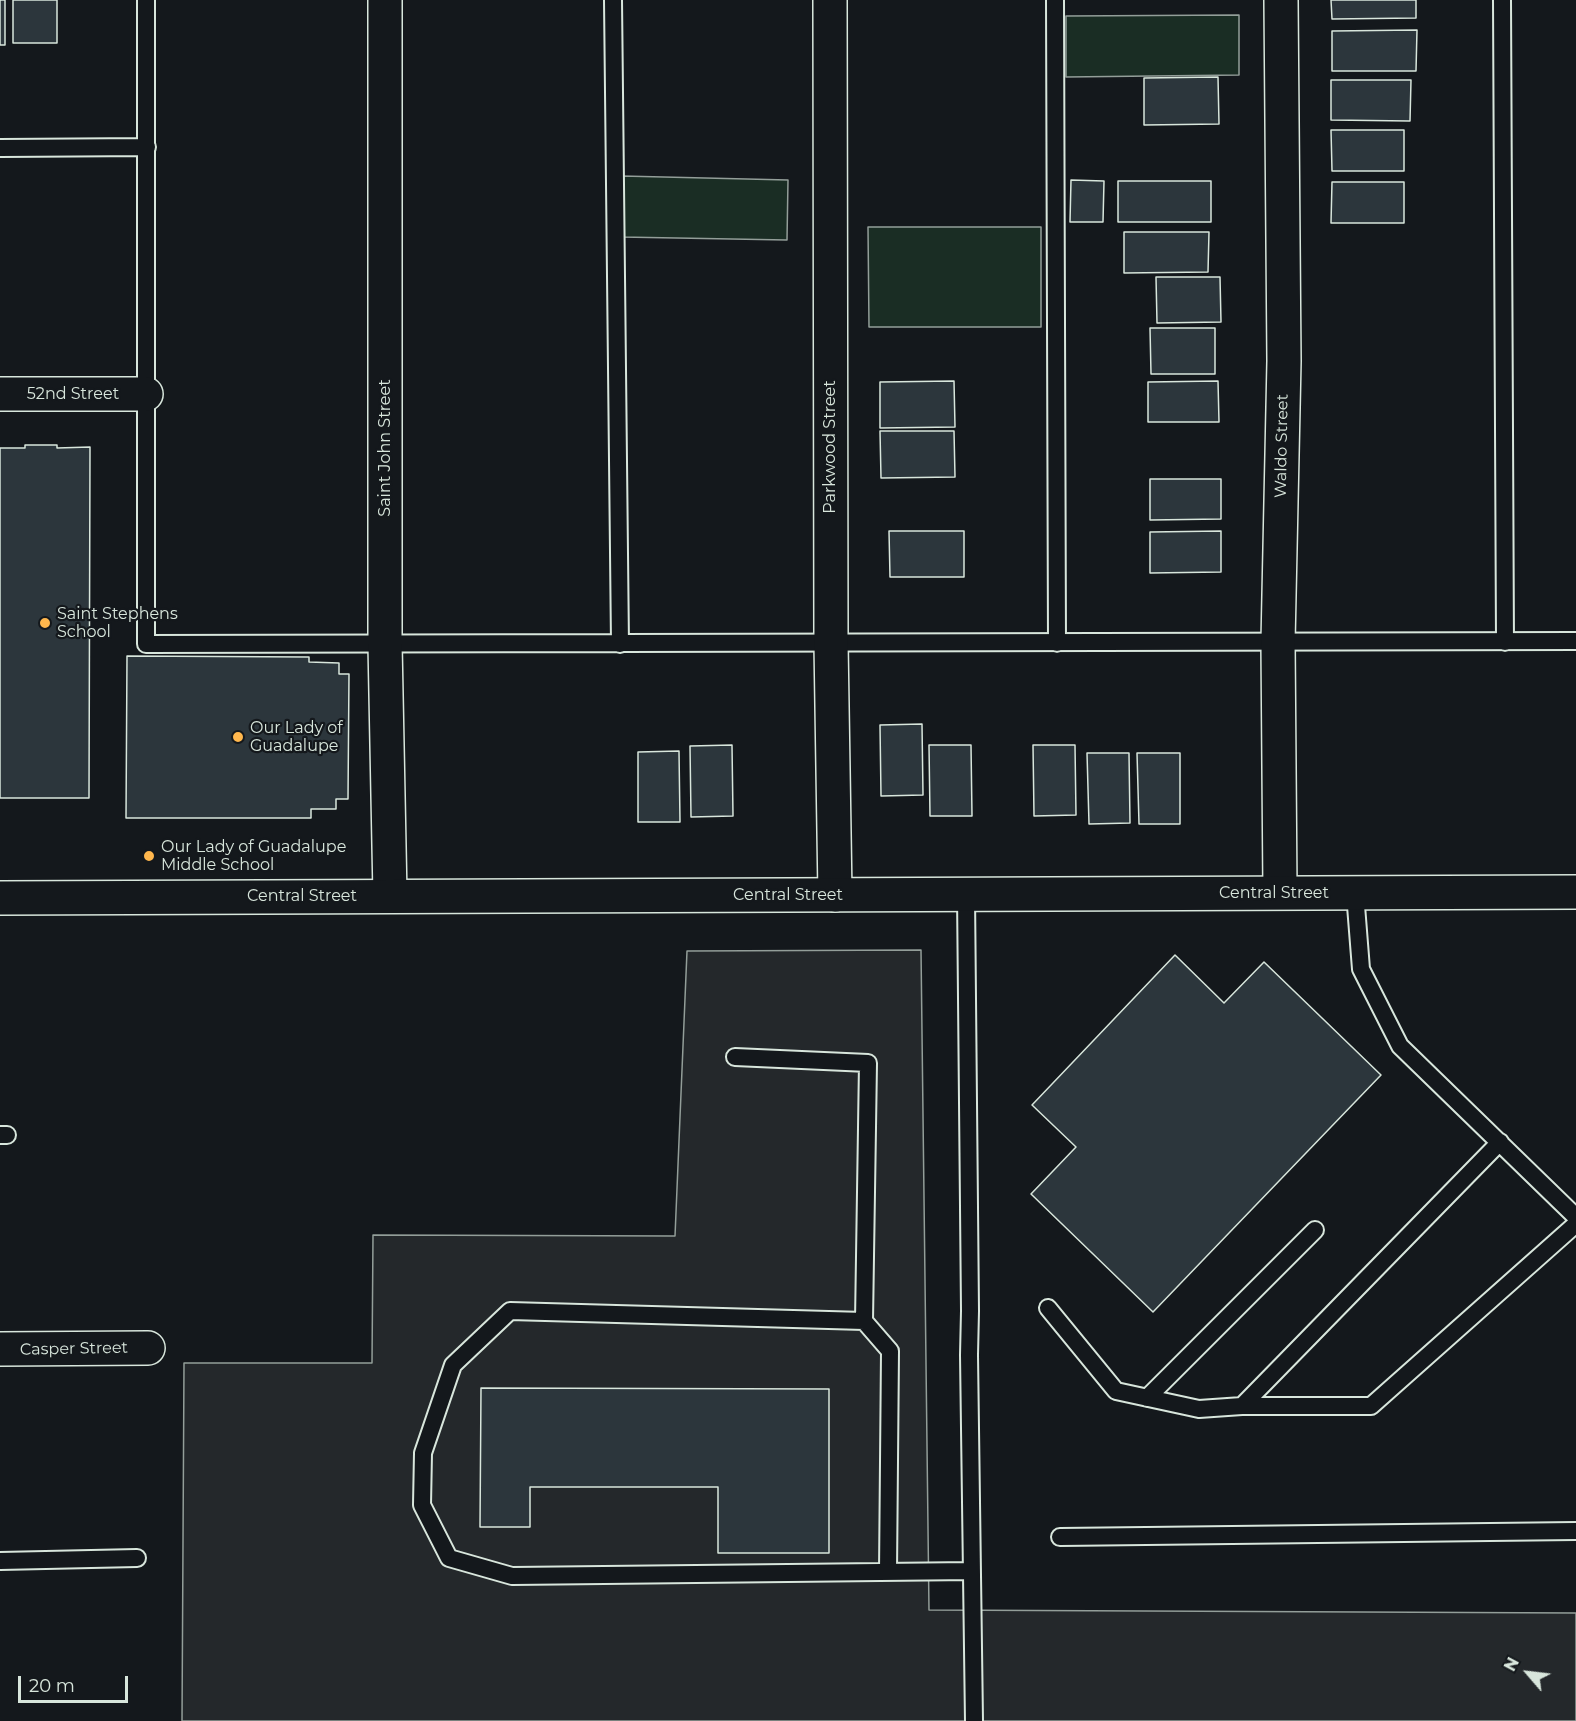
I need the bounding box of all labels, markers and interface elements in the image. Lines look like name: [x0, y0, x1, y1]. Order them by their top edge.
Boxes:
street label: Saint John Street: [375, 379, 395, 517]
street label: Parkwood Street: [820, 380, 840, 514]
street label: 52nd Street: [27, 384, 119, 404]
street label: Waldo Street: [1271, 394, 1293, 498]
place label: Saint Stephens School: [57, 604, 178, 642]
marker: Saint Stephens School: [38, 616, 52, 630]
place label: Our Lady of Guadalupe: [250, 718, 343, 756]
marker: Our Lady of Guadalupe: [231, 730, 245, 744]
place label: Our Lady of Guadalupe Middle School: [161, 837, 346, 875]
marker: Our Lady of Guadalupe Middle School: [142, 849, 156, 863]
street label: Central Street: [1219, 883, 1329, 903]
street label: Central Street: [733, 885, 843, 905]
street label: Central Street: [247, 886, 357, 906]
street label: Casper Street: [20, 1338, 128, 1360]
north arrow: [1498, 1643, 1558, 1703]
text: N: [1500, 1654, 1523, 1674]
scale bar: [21, 1664, 130, 1702]
text: 20 m: [29, 1675, 75, 1697]

